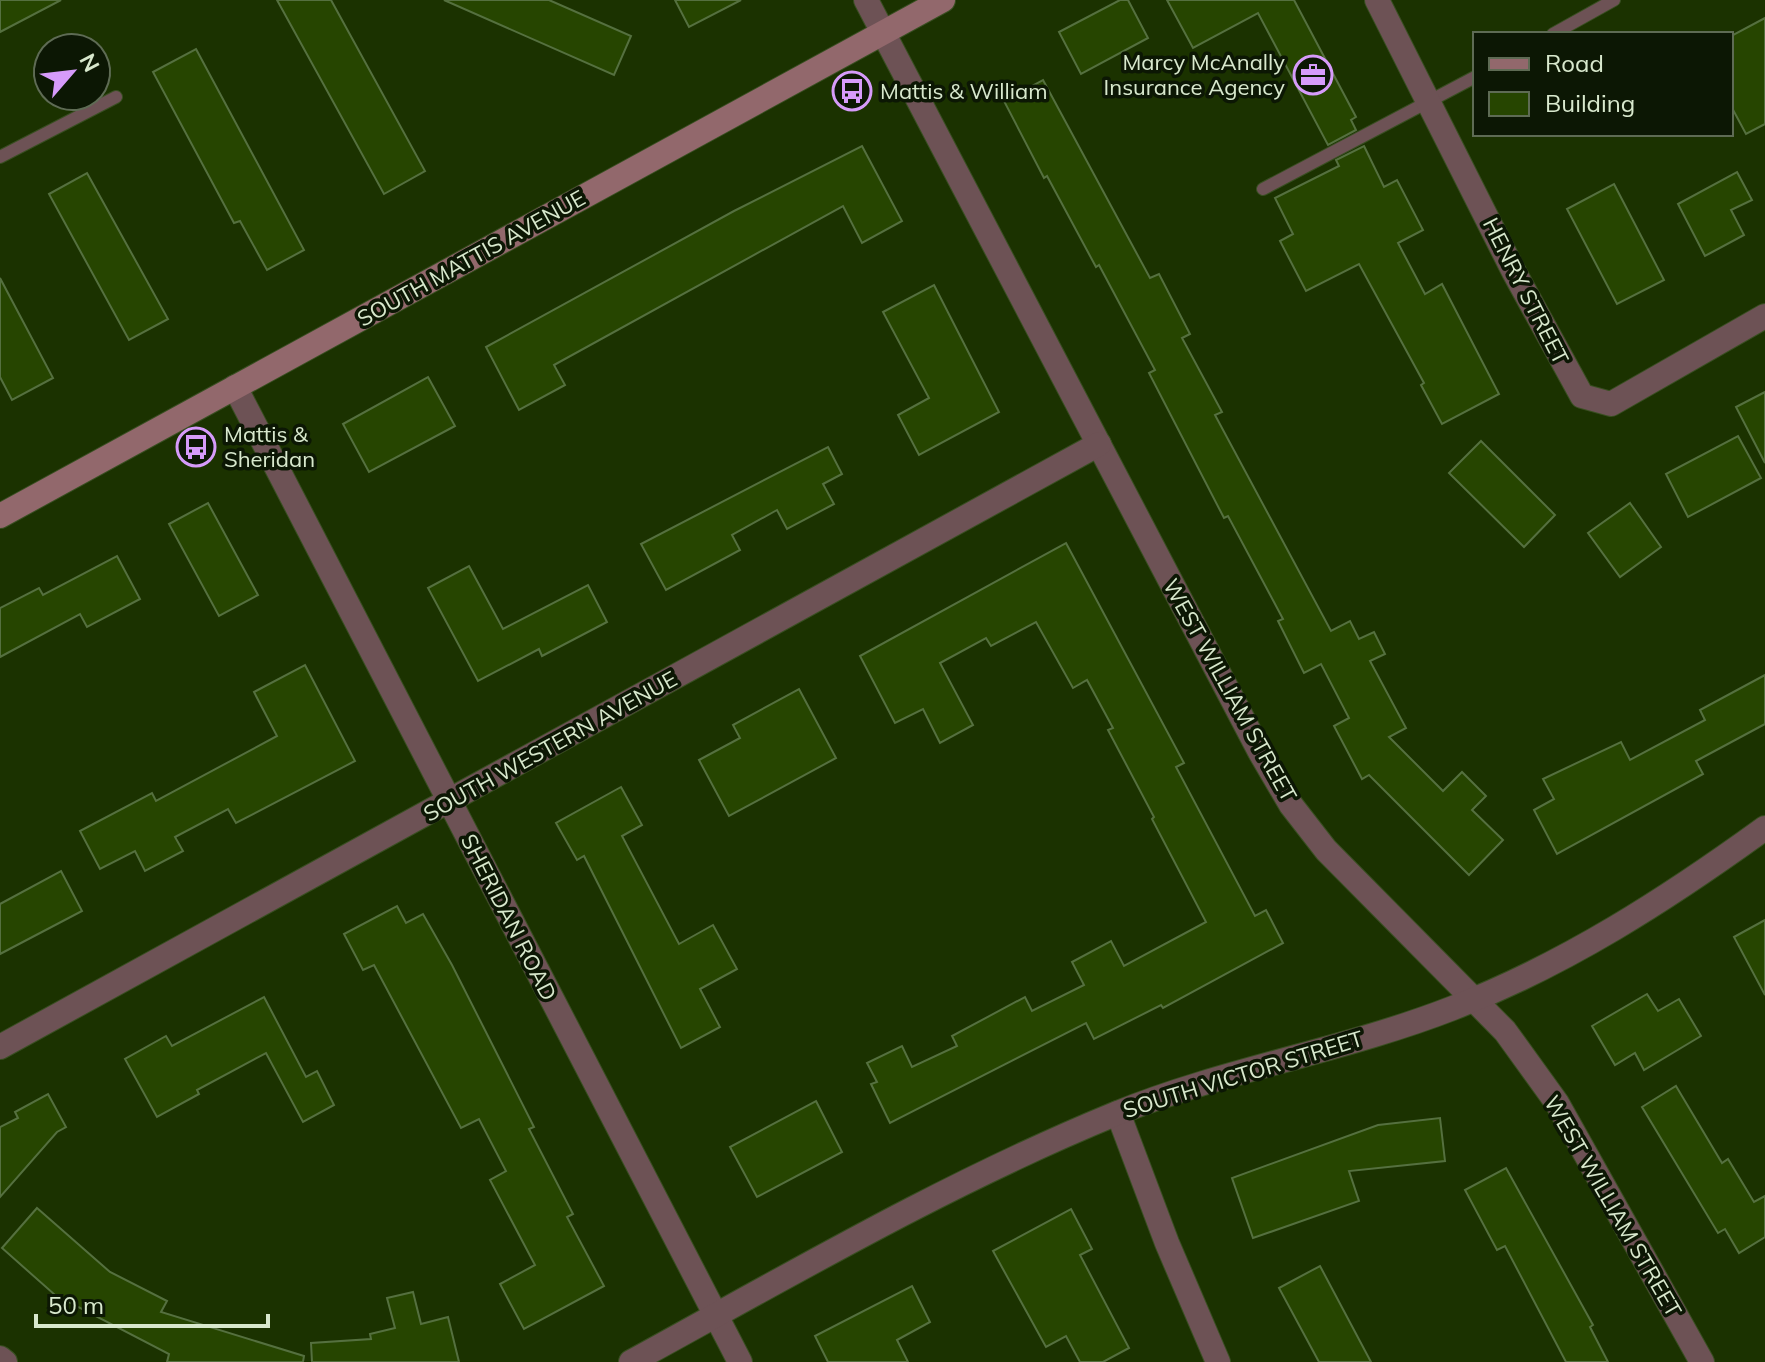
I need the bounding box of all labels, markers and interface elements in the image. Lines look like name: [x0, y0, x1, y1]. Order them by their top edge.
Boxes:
north arrow: [32, 32, 112, 112]
legend: [1473, 32, 1733, 136]
place label: Marcy McAnally Insurance Agency: [1104, 48, 1285, 101]
text: Road: [1545, 48, 1604, 78]
text: N: [73, 49, 106, 77]
office icon: Marcy McAnally Insurance Agency: [1292, 54, 1334, 96]
bus stop icon: Mattis & William: [831, 70, 873, 112]
place label: Mattis & William: [880, 77, 1048, 105]
text: Building: [1545, 88, 1635, 118]
street label: SOUTH MATTIS AVENUE: [352, 184, 590, 332]
street label: HENRY STREET: [1477, 213, 1575, 369]
place label: Mattis & Sheridan: [224, 420, 315, 473]
bus stop icon: Mattis & Sheridan: [175, 426, 217, 468]
street label: WEST WILLIAM STREET: [1157, 573, 1303, 807]
street label: SOUTH WESTERN AVENUE: [418, 665, 682, 827]
street label: SHERIDAN ROAD: [455, 829, 563, 1005]
street label: SOUTH VICTOR STREET: [1120, 1024, 1366, 1124]
street label: WEST WILLIAM STREET: [1538, 1090, 1688, 1322]
scale bar: [36, 1278, 268, 1328]
text: 50 m: [48, 1290, 104, 1320]

